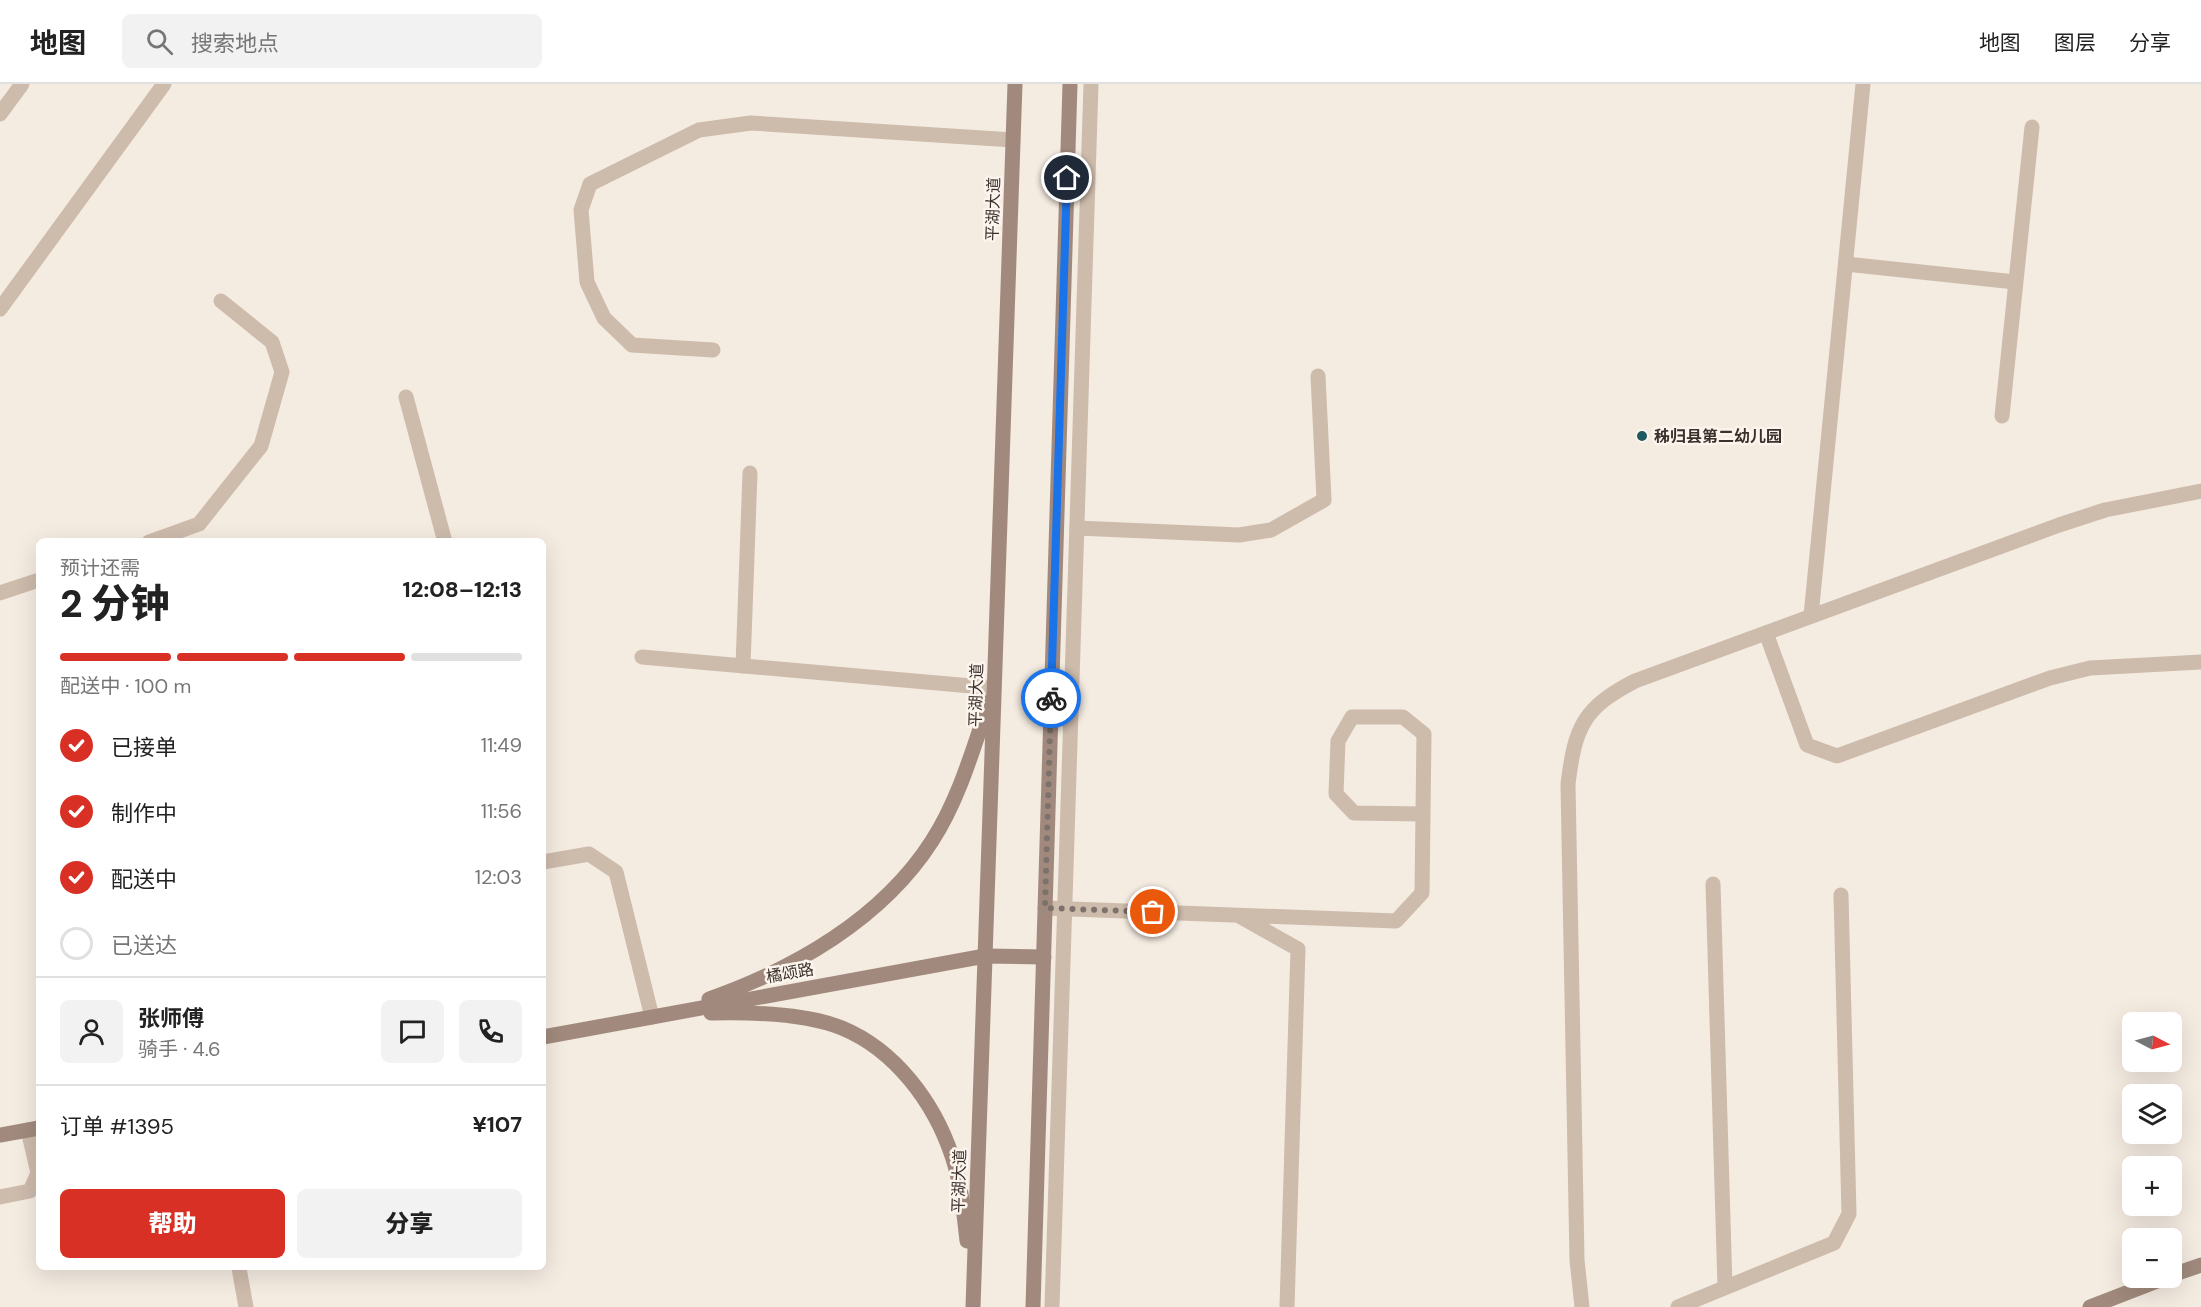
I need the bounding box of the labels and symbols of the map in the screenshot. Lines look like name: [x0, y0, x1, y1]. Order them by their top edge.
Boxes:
pin: [1041, 152, 1092, 203]
street label: 平湖大道: [981, 177, 1005, 241]
place label: 秭归县第二幼儿园: [1654, 426, 1782, 447]
marker: 秭归县第二幼儿园: [1635, 429, 1649, 443]
street label: 平湖大道: [964, 663, 988, 727]
courier: [1021, 668, 1081, 728]
pin: [1127, 886, 1178, 937]
street label: 橘颂路: [765, 958, 815, 988]
north arrow: [2122, 1012, 2182, 1072]
street label: 平湖大道: [947, 1149, 971, 1213]

